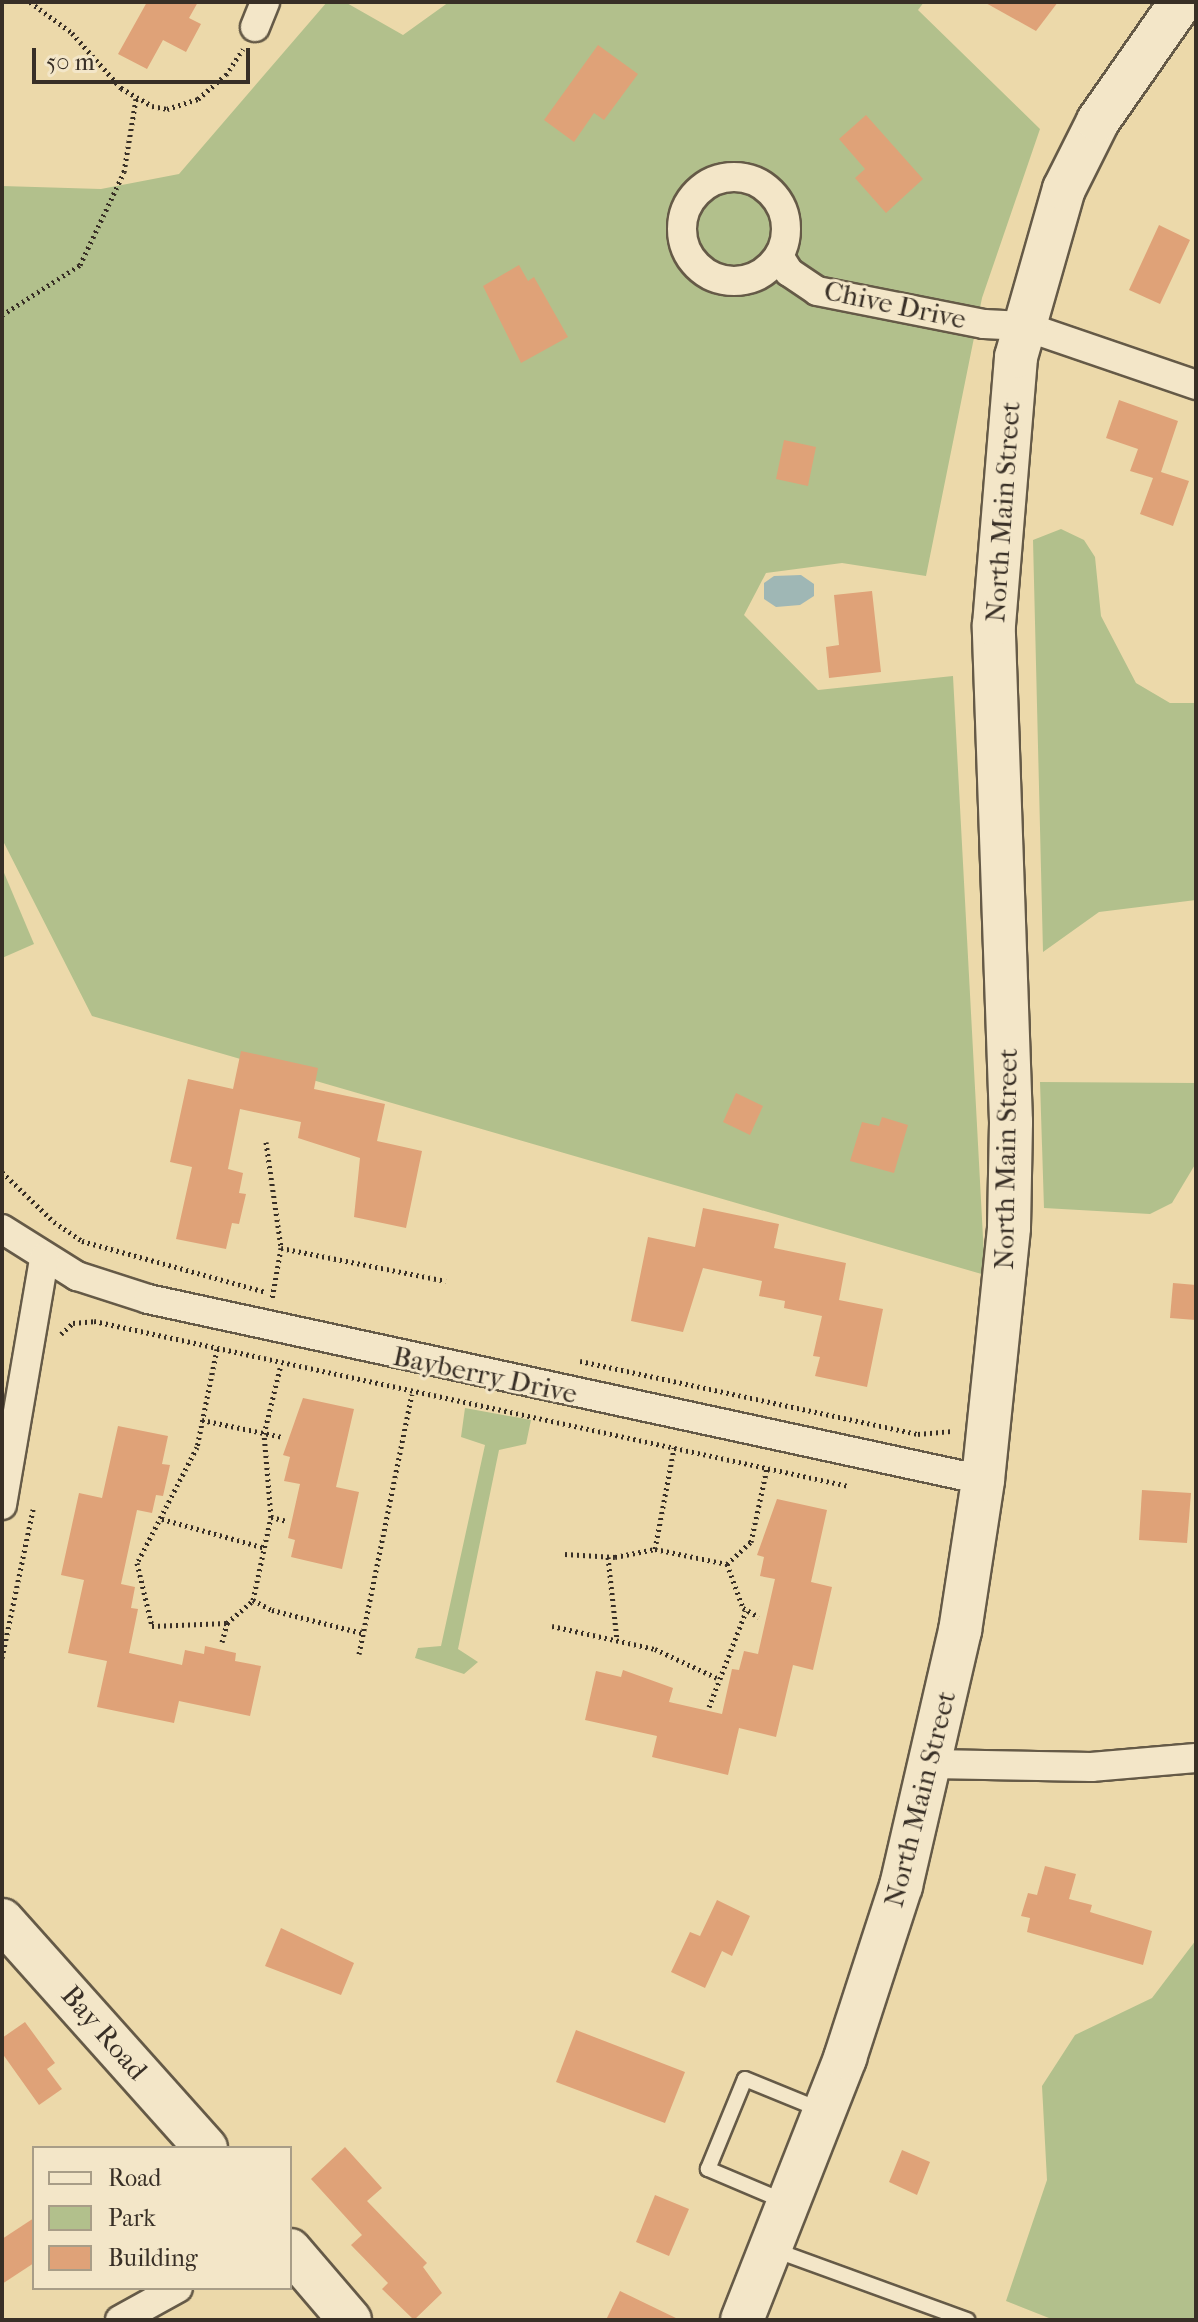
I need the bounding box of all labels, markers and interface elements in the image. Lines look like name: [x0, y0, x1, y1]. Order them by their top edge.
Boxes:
scale bar: [36, 32, 254, 82]
text: 50 m: [46, 48, 95, 76]
street label: Chive Drive: [821, 274, 969, 336]
street label: North Main Street: [979, 400, 1027, 624]
street label: North Main Street: [987, 1048, 1025, 1270]
street label: Bayberry Drive: [390, 1339, 580, 1411]
street label: North Main Street: [877, 1687, 963, 1911]
street label: Bay Road: [54, 1979, 154, 2087]
legend: [32, 2146, 292, 2290]
text: Road: [108, 2164, 161, 2192]
text: Park: [108, 2204, 156, 2232]
text: Building: [108, 2244, 198, 2272]

